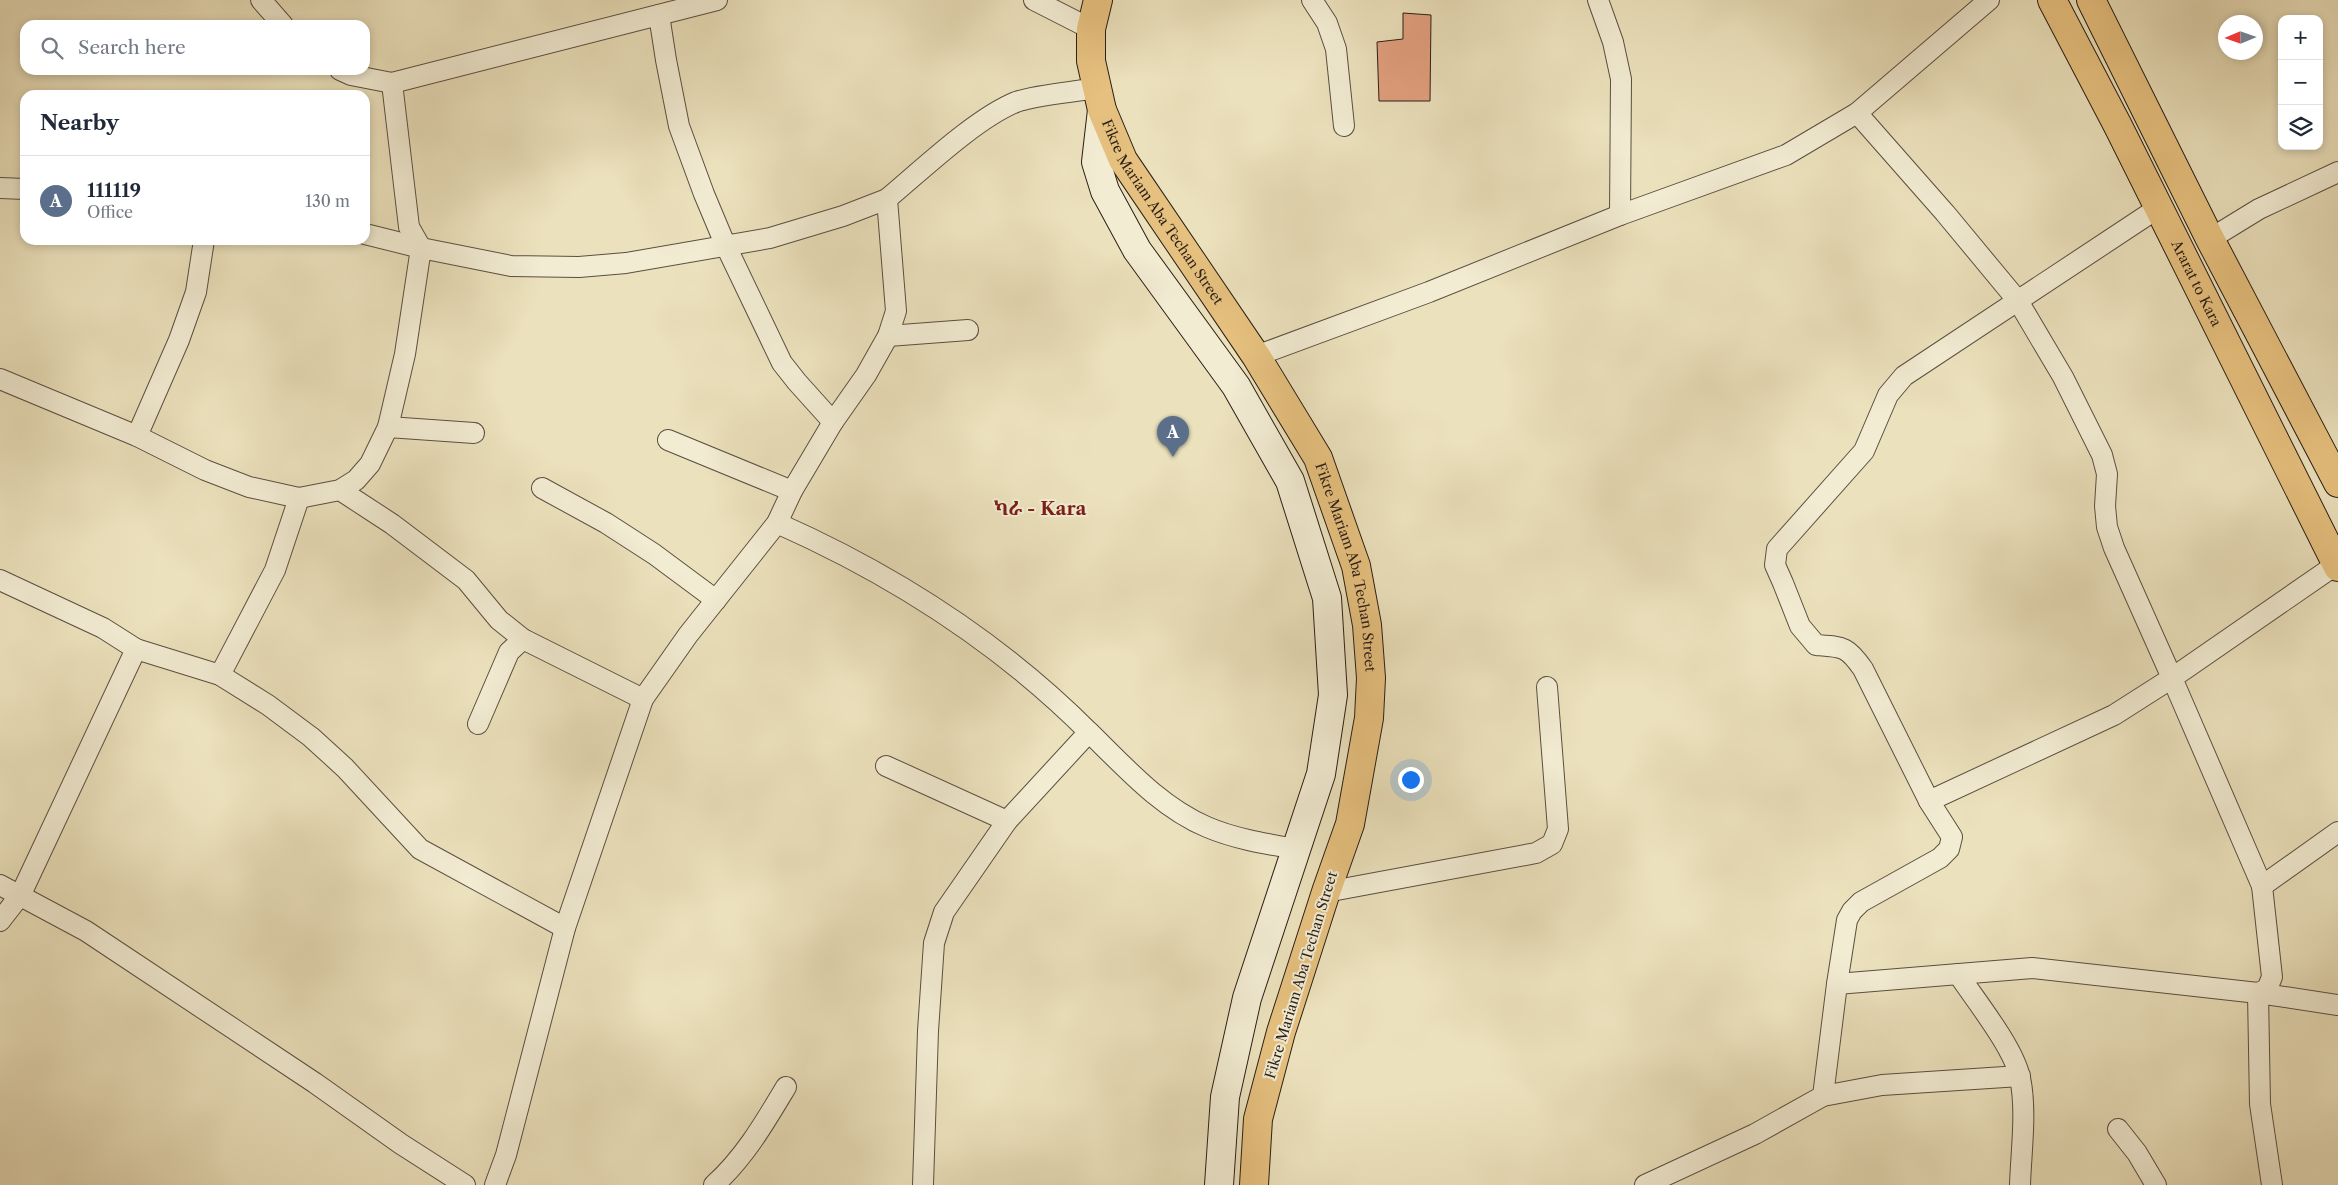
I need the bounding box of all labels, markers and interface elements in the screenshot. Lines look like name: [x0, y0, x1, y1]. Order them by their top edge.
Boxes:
north arrow: [2218, 15, 2263, 60]
map controls: [2278, 15, 2323, 150]
button: +: [2278, 15, 2323, 60]
search box: [20, 20, 370, 75]
icon: search: [38, 34, 66, 62]
text: Search here: [78, 36, 186, 59]
button: −: [2278, 60, 2323, 105]
button: layers: [2278, 105, 2323, 150]
text: Nearby: [40, 110, 119, 135]
street label: Fikre Mariam Aba Techan Street: [1098, 117, 1227, 308]
text: 111119: [87, 179, 141, 202]
text: A: [50, 191, 62, 211]
text: 130 m: [305, 191, 350, 211]
text: Office: [87, 202, 133, 222]
street label: Ararat to Kara: [2167, 236, 2226, 330]
pin: A: [1157, 416, 1189, 457]
street label: Fikre Mariam Aba Techan Street: [1311, 460, 1380, 673]
district label: ካራ - Kara: [993, 497, 1088, 520]
your location: [1398, 767, 1424, 793]
street label: Fikre Mariam Aba Techan Street: [1261, 869, 1341, 1081]

